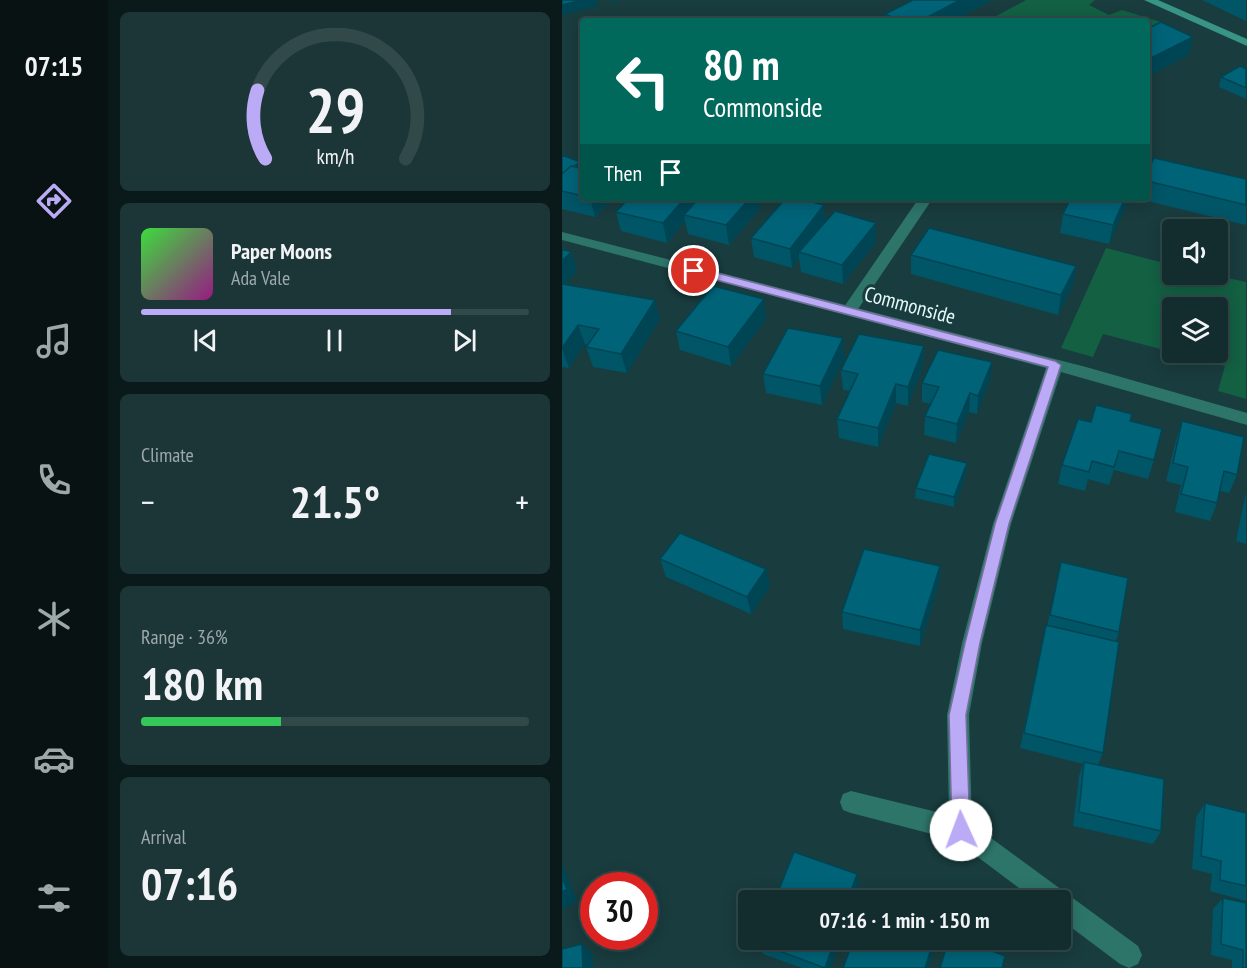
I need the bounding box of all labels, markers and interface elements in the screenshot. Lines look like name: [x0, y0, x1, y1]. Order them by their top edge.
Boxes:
text: 80 m: [703, 37, 780, 92]
icon: left: [604, 42, 682, 120]
text: 07:15: [25, 49, 83, 83]
text: 29: [305, 69, 365, 150]
text: Commonside: [703, 90, 823, 124]
text: km/h: [316, 142, 354, 170]
icon: arrive: [654, 156, 687, 189]
text: Then: [604, 159, 642, 187]
icon: directions: [33, 180, 75, 222]
map controls: [1162, 219, 1228, 363]
button: sound: [1162, 219, 1228, 285]
text: Paper Moons: [231, 237, 332, 265]
pin: [668, 245, 719, 296]
icon: arrive: [677, 254, 710, 287]
text: Ada Vale: [231, 265, 290, 291]
street label: Commonside: [862, 280, 958, 330]
button: layers: [1162, 297, 1228, 363]
icon: music: [33, 320, 75, 362]
icon: previous: [189, 324, 222, 357]
icon: pause: [318, 324, 351, 357]
icon: next: [448, 324, 481, 357]
text: Climate: [141, 442, 194, 468]
icon: phone: [33, 459, 75, 501]
text: 21.5°: [290, 472, 380, 530]
text: −: [141, 480, 155, 523]
text: +: [515, 480, 529, 523]
icon: climate: [33, 598, 75, 640]
text: Range · 36%: [141, 624, 228, 650]
text: 180 km: [141, 654, 263, 712]
icon: car: [33, 738, 75, 780]
position arrow: [929, 798, 993, 862]
text: Arrival: [141, 824, 186, 850]
text: 07:16: [141, 854, 238, 912]
speed limit sign: 30: [580, 872, 658, 950]
icon: filters: [33, 877, 75, 919]
text: 07:16 · 1 min · 150 m: [819, 906, 990, 934]

